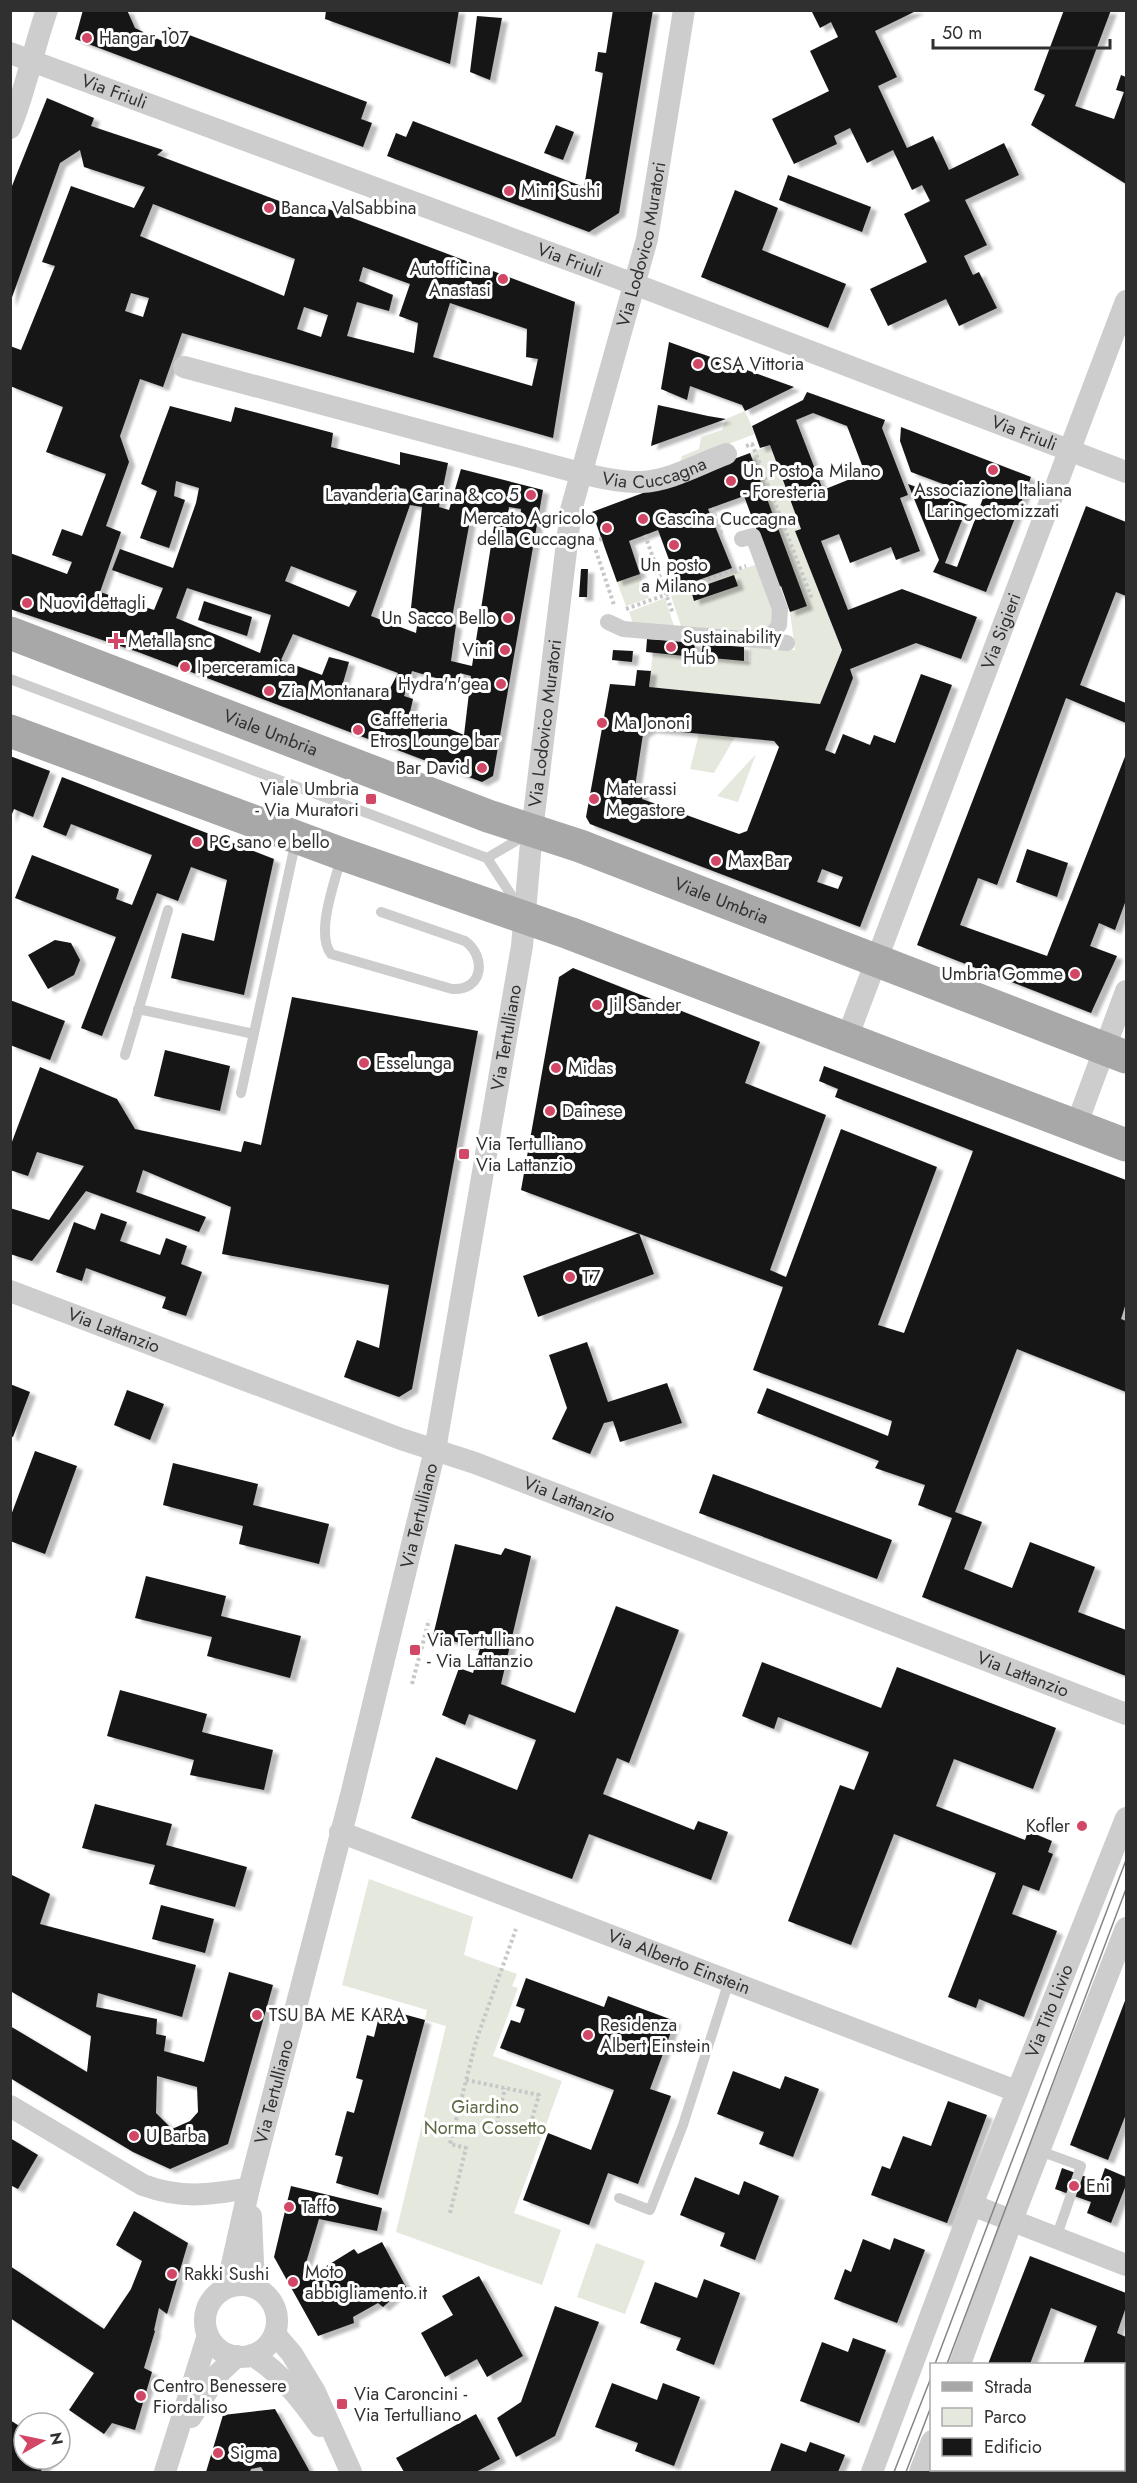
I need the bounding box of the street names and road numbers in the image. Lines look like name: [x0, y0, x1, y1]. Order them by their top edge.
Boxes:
street label: Via Friuli: [77, 67, 151, 116]
street label: Via Lodovico Muratori: [610, 160, 672, 330]
street label: Via Friuli: [533, 236, 606, 284]
street label: Via Friuli: [987, 409, 1061, 457]
street label: Via Cuccagna: [600, 451, 711, 495]
street label: Via Sigieri: [975, 589, 1027, 673]
street label: Via Lodovico Muratori: [522, 638, 568, 809]
street label: Viale Umbria: [220, 703, 322, 763]
street label: Viale Umbria: [670, 871, 772, 931]
street label: Via Tertulliano: [484, 982, 528, 1093]
street label: Via Lattanzio: [64, 1301, 164, 1360]
street label: Via Tertulliano: [394, 1460, 444, 1571]
street label: Via Lattanzio: [519, 1470, 619, 1529]
street label: Via Lattanzio: [973, 1645, 1073, 1704]
street label: Via Alberto Einstein: [604, 1923, 754, 2001]
street label: Via Tito Livio: [1019, 1960, 1080, 2061]
street label: Via Tertulliano: [248, 2036, 300, 2147]

